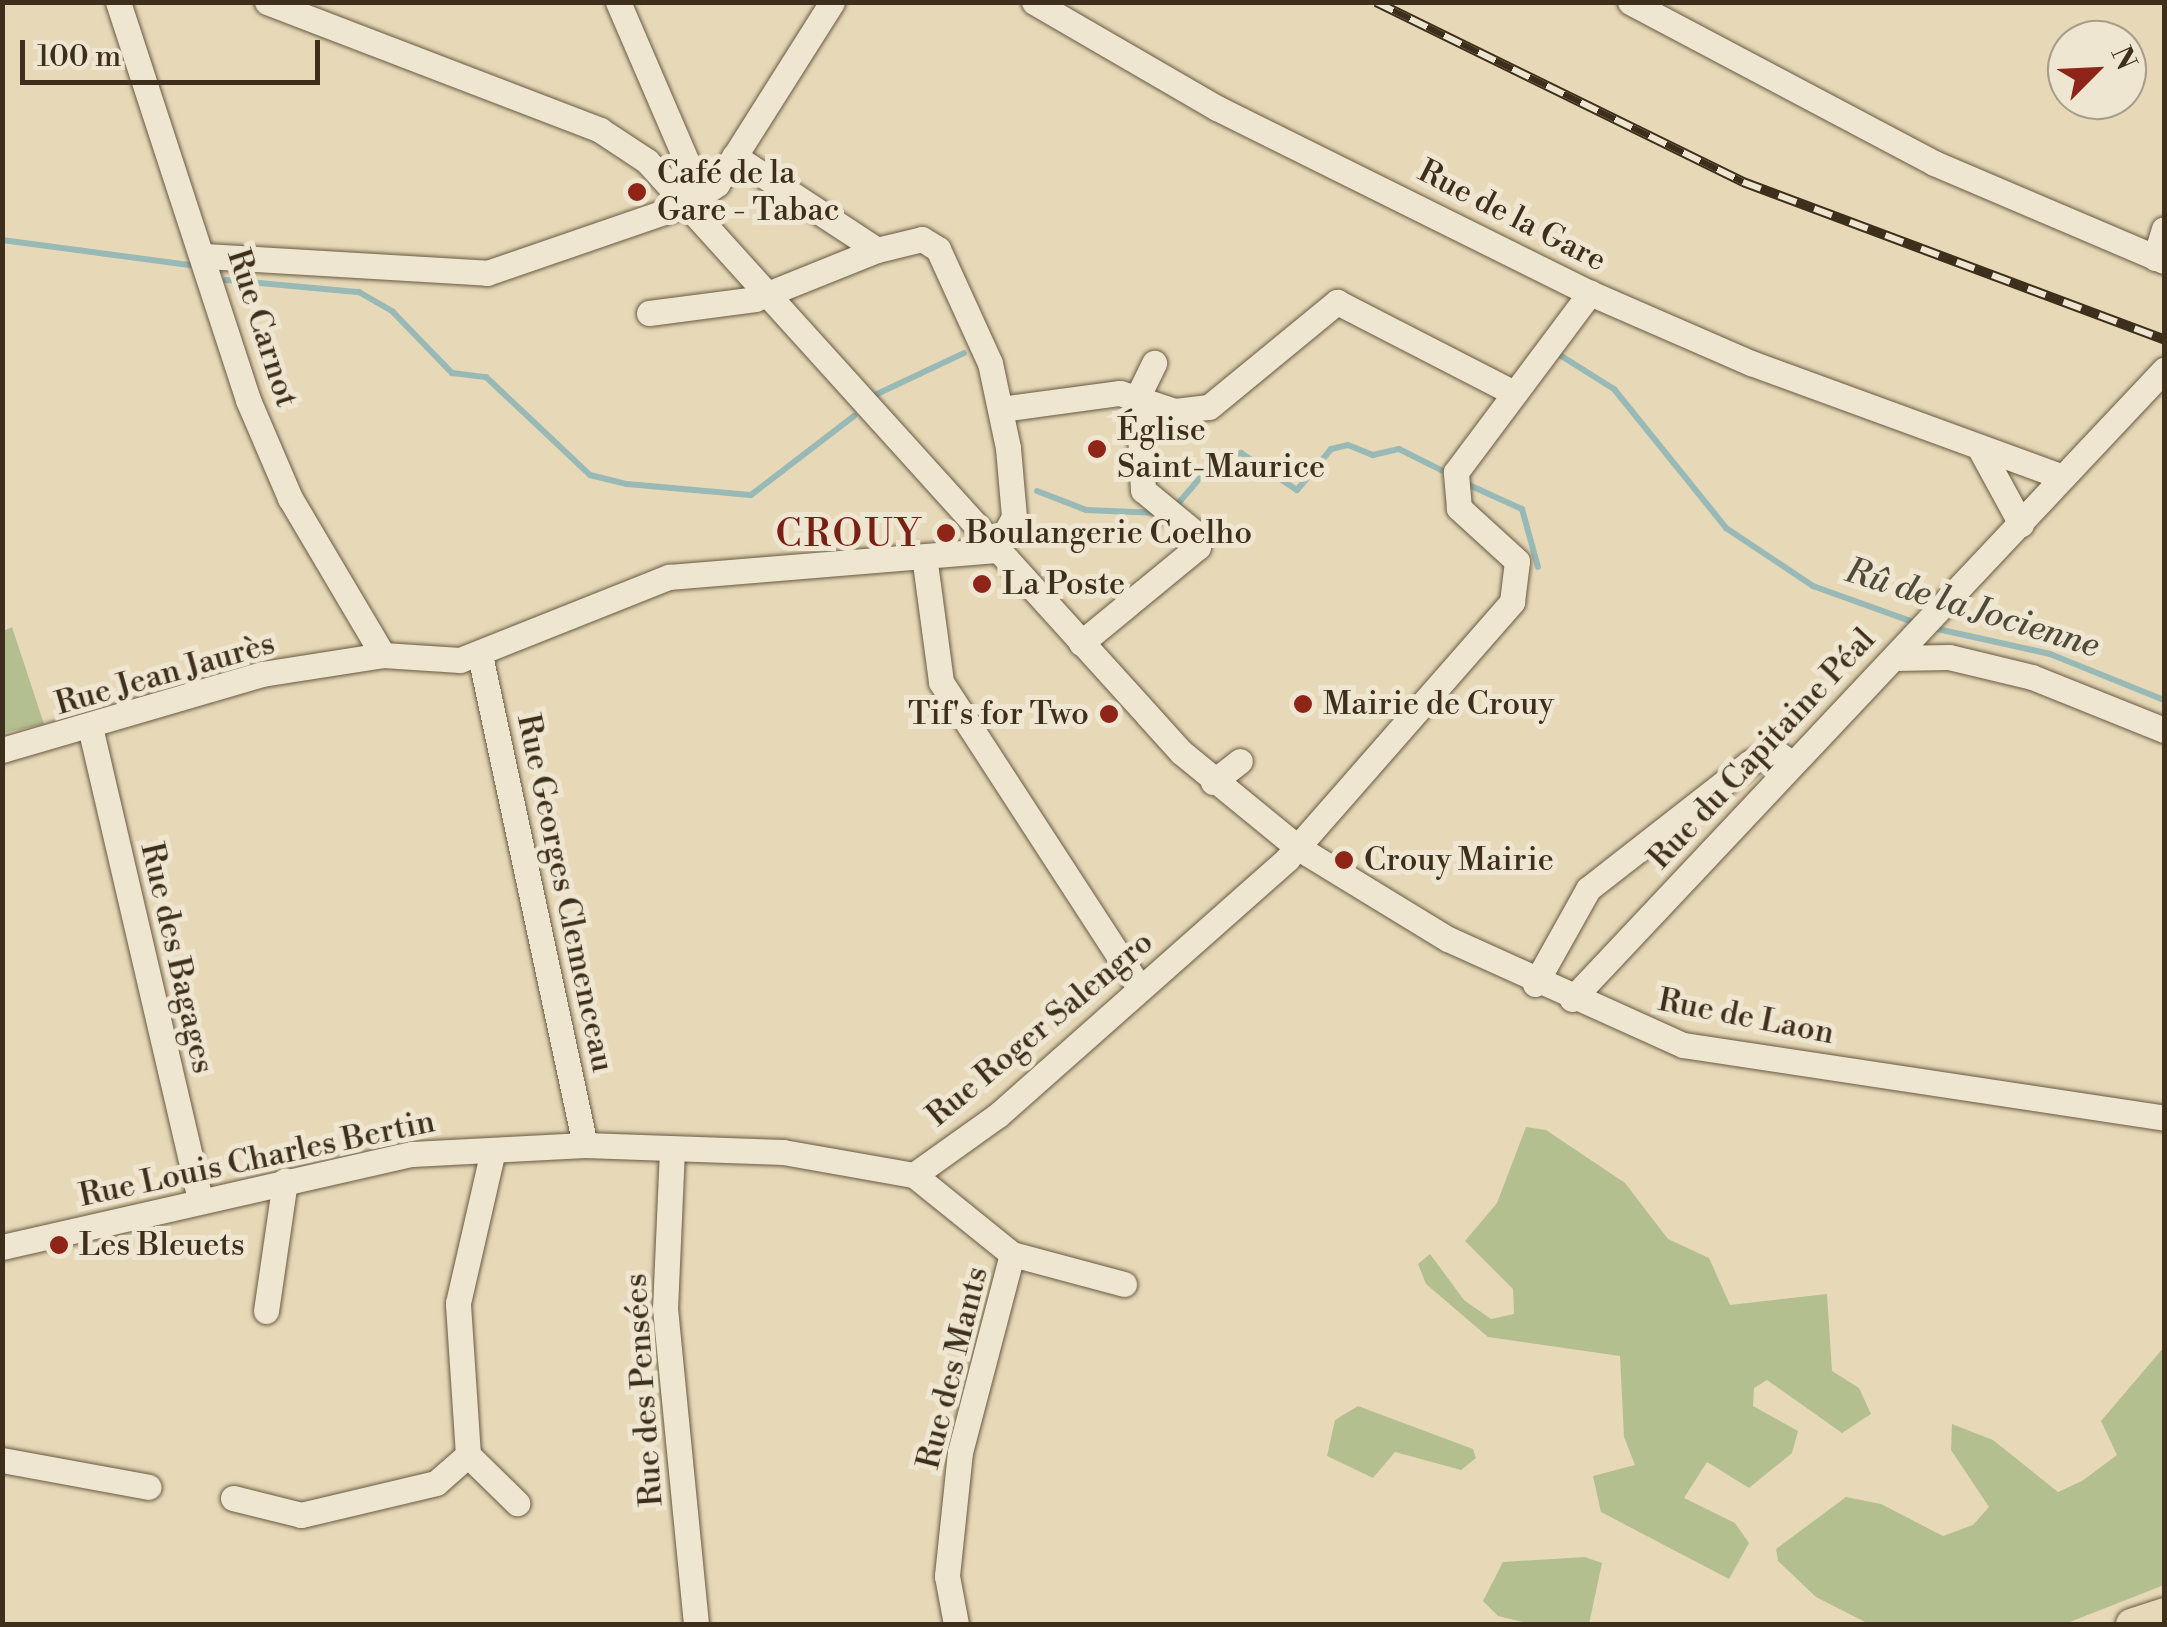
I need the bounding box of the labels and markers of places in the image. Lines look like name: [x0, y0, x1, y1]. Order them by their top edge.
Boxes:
place label: Café de la Gare - Tabac: [657, 155, 840, 230]
marker: Café de la Gare - Tabac: [626, 181, 648, 203]
place label: Église Saint-Maurice: [1117, 412, 1325, 487]
marker: Église Saint-Maurice: [1086, 438, 1108, 460]
place label: Boulangerie Coelho: [966, 514, 1252, 552]
marker: Boulangerie Coelho: [935, 522, 957, 544]
place label: La Poste: [1002, 565, 1125, 603]
marker: La Poste: [971, 573, 993, 595]
place label: Mairie de Crouy: [1323, 685, 1554, 723]
marker: Mairie de Crouy: [1292, 693, 1314, 715]
place label: Tif's for Two: [908, 695, 1089, 733]
marker: Tif's for Two: [1098, 703, 1120, 725]
place label: Crouy Mairie: [1364, 841, 1554, 879]
marker: Crouy Mairie: [1333, 849, 1355, 871]
place label: Les Bleuets: [79, 1226, 245, 1264]
marker: Les Bleuets: [48, 1234, 70, 1256]

